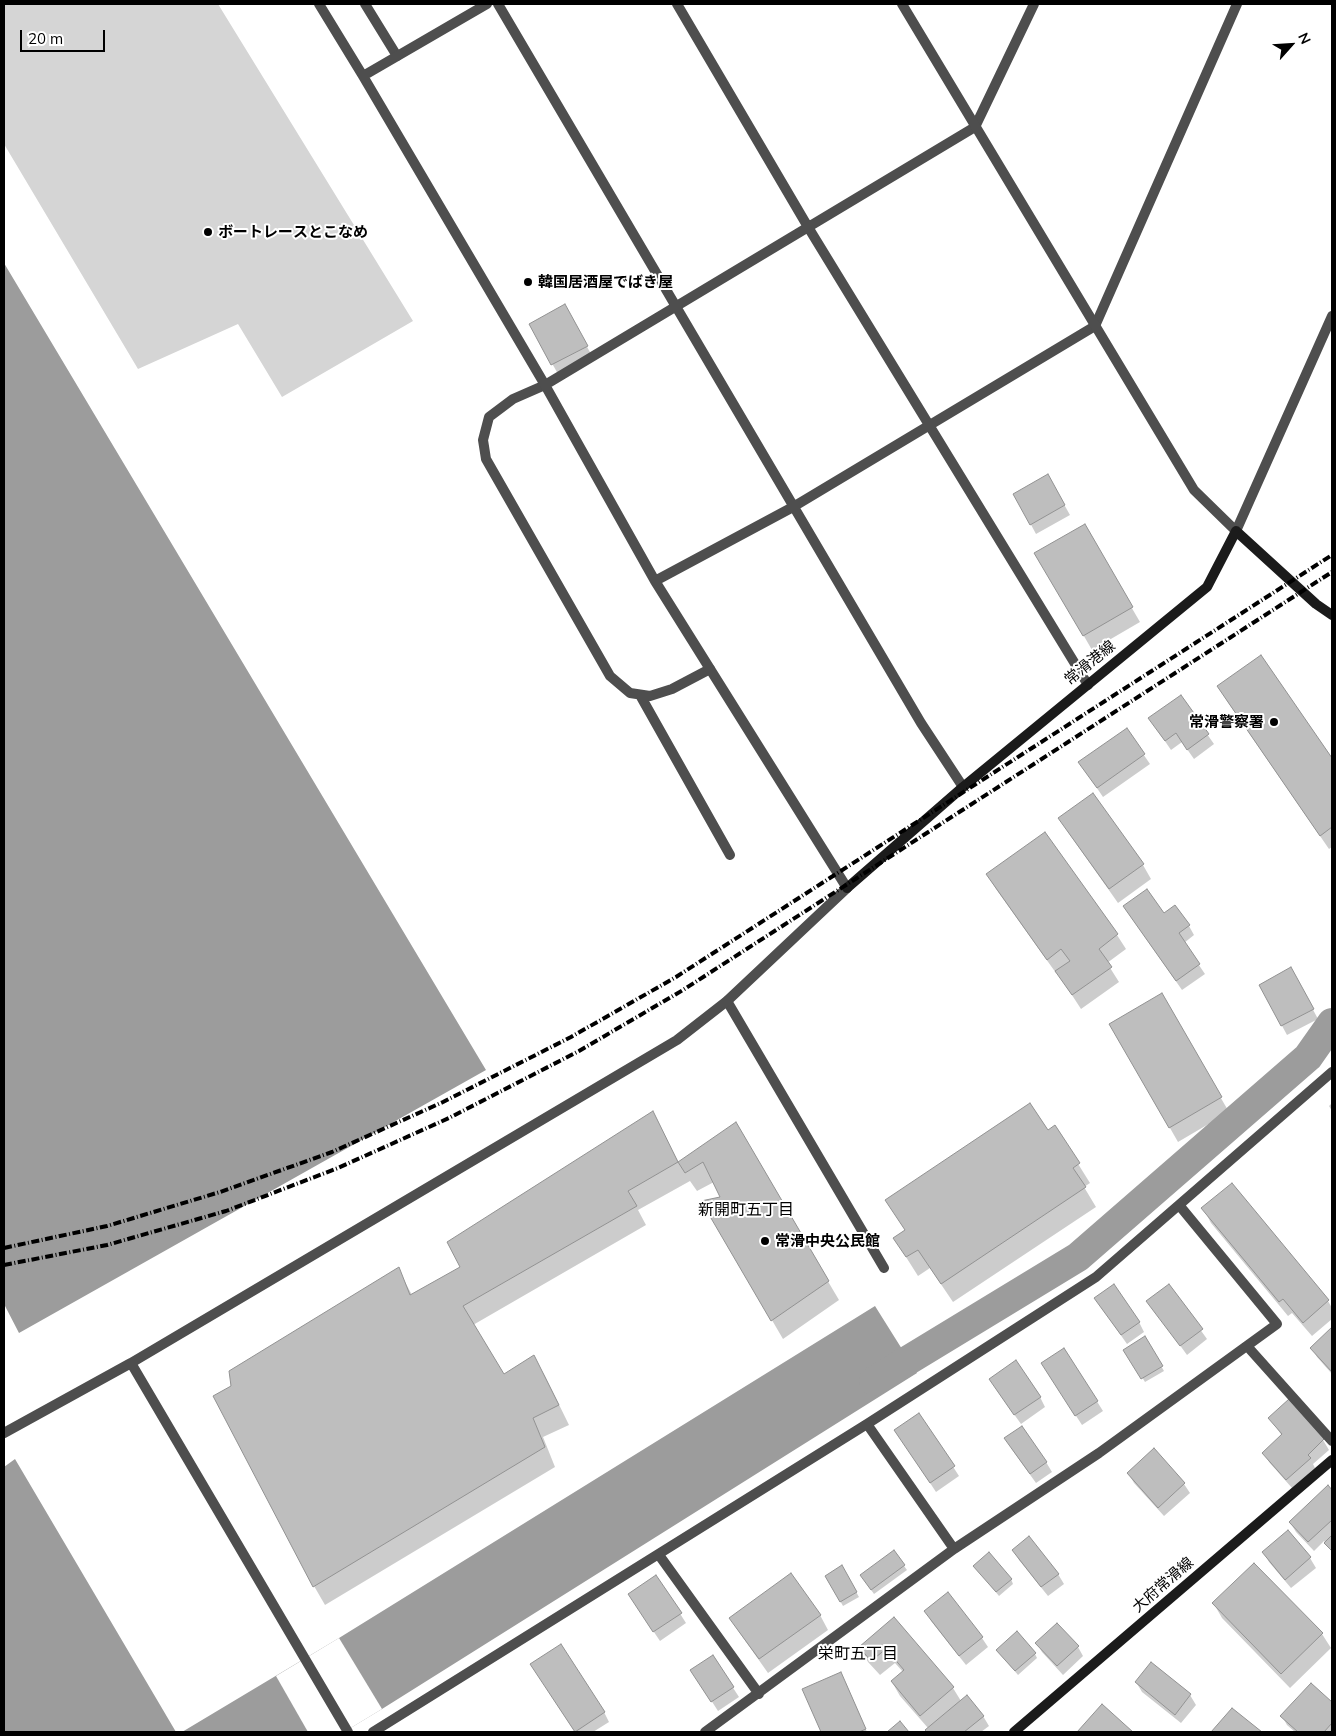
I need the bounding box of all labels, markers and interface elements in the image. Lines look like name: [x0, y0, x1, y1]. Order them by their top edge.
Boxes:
scale bar: [22, 20, 108, 52]
north arrow: [1266, 20, 1316, 70]
text: 20 m: [28, 29, 63, 48]
text: N: [1294, 30, 1315, 47]
place label: ボートレースとこなめ: [218, 223, 368, 241]
marker: ボートレースとこなめ: [202, 226, 214, 238]
place label: 韓国居酒屋でばき屋: [538, 273, 673, 291]
marker: 韓国居酒屋でばき屋: [522, 276, 534, 288]
street label: 常滑港線: [1061, 637, 1119, 689]
place label: 常滑警察署: [1189, 713, 1264, 731]
marker: 常滑警察署: [1268, 716, 1280, 728]
district label: 新開町五丁目: [698, 1200, 794, 1220]
place label: 常滑中央公民館: [775, 1232, 880, 1250]
marker: 常滑中央公民館: [759, 1235, 771, 1247]
street label: 大府常滑線: [1129, 1554, 1197, 1616]
district label: 栄町五丁目: [818, 1644, 898, 1664]

